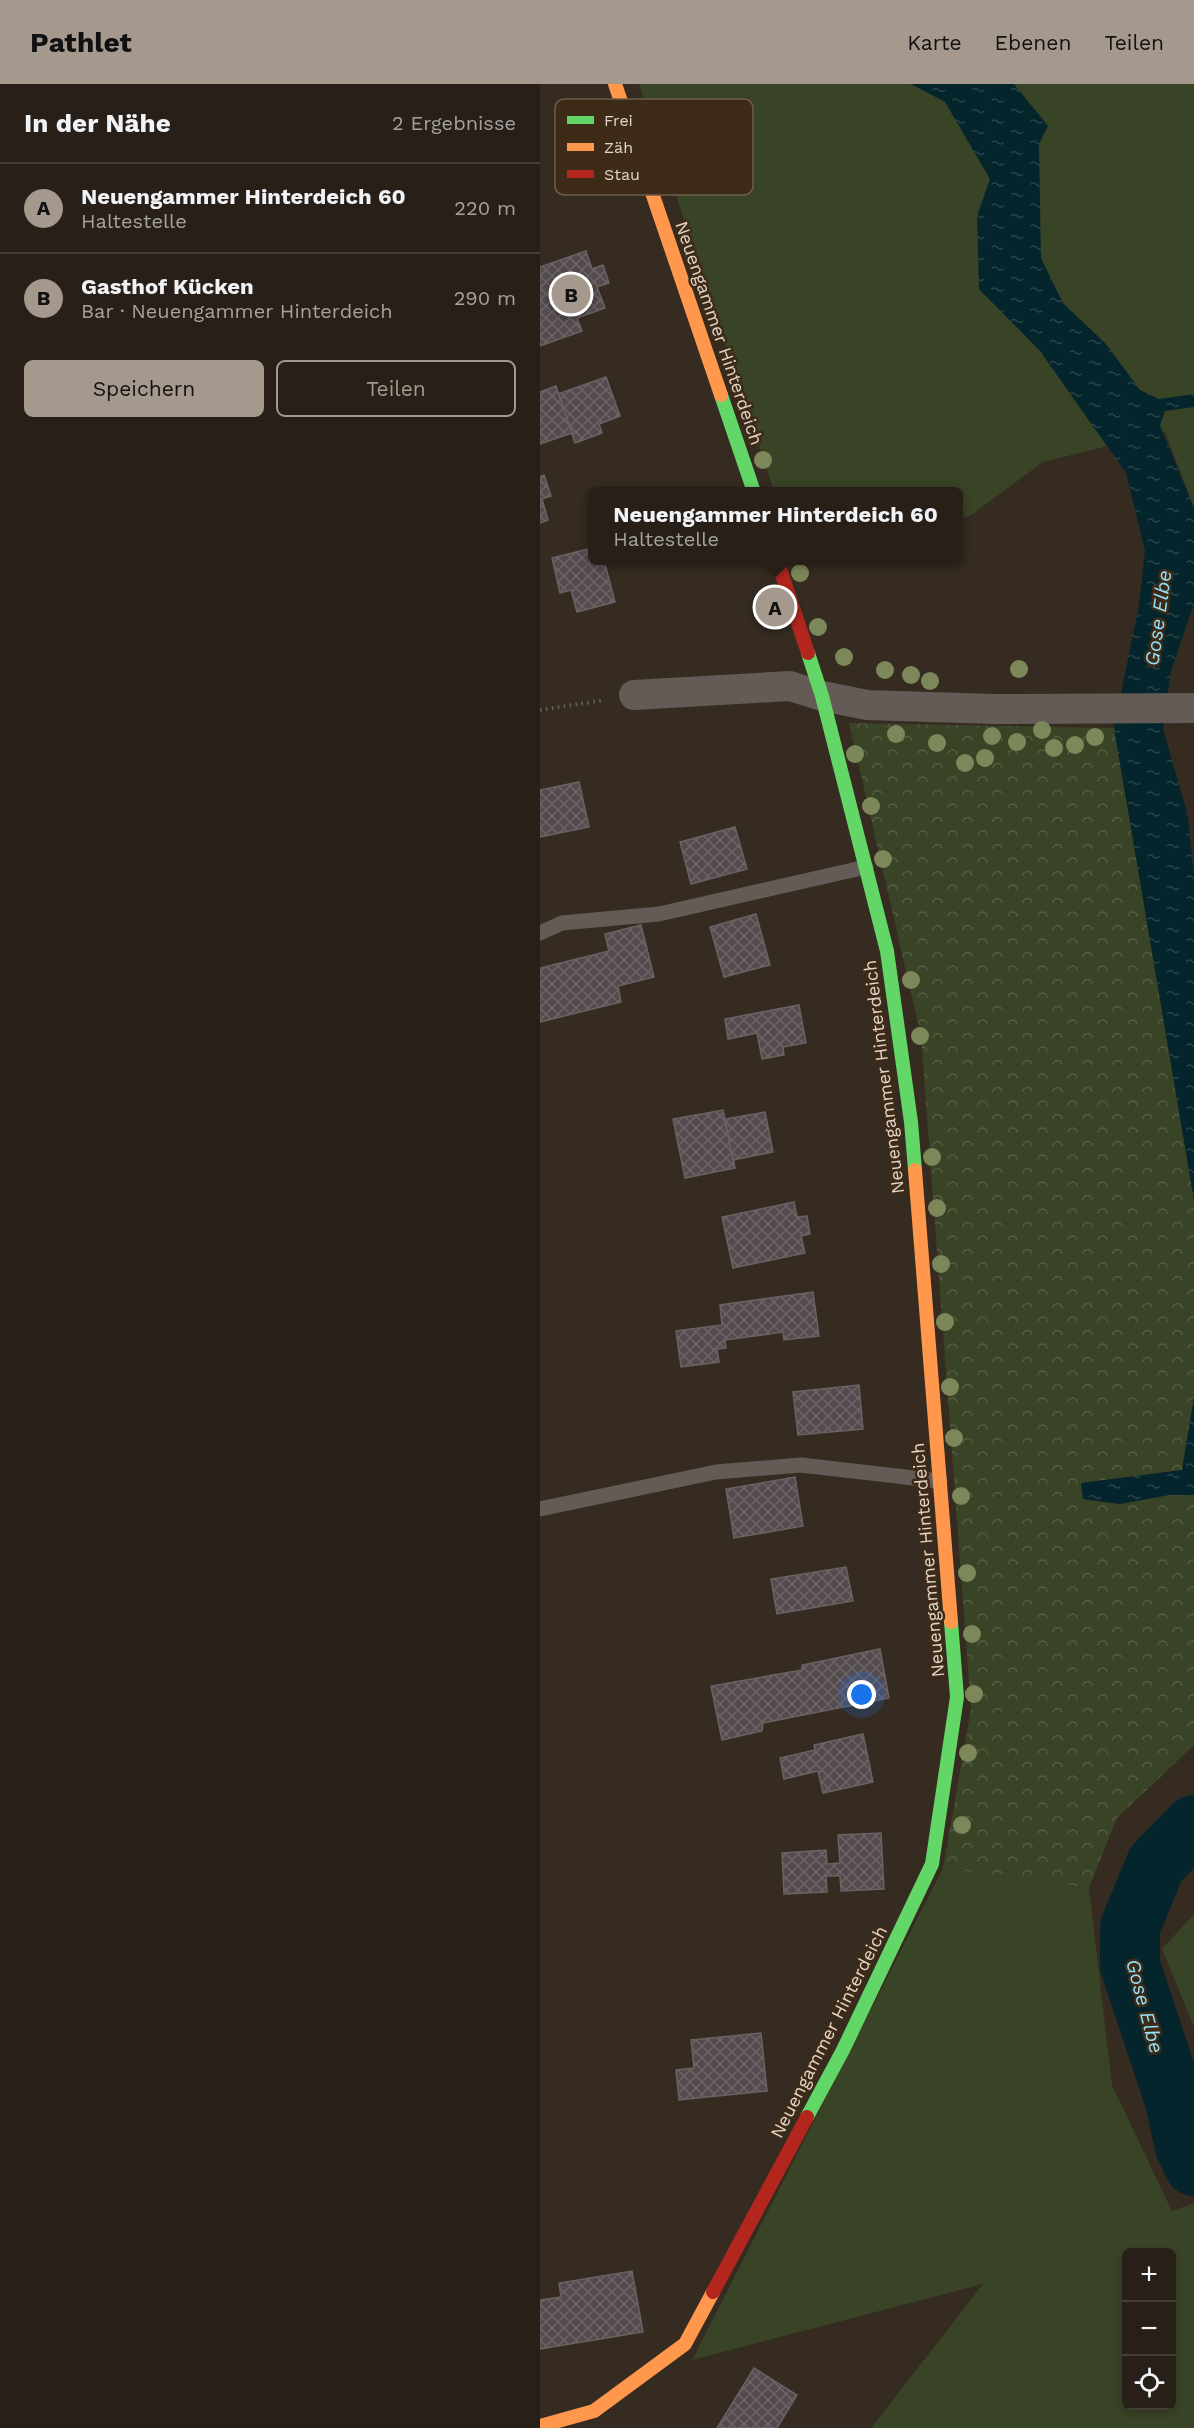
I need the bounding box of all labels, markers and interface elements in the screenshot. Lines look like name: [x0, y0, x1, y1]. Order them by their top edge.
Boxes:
text: Pathlet: [30, 26, 132, 59]
text: Karte: [907, 30, 962, 55]
text: Ebenen: [995, 30, 1071, 55]
text: Teilen: [1104, 30, 1164, 55]
legend: [555, 99, 753, 195]
text: In der Nähe: [24, 108, 171, 138]
text: 2 Ergebnisse: [392, 111, 516, 135]
text: Frei: [604, 111, 633, 130]
text: Zäh: [604, 138, 633, 157]
text: Stau: [604, 165, 640, 184]
text: Neuengammer Hinterdeich 60: [81, 184, 406, 209]
text: A: [37, 196, 50, 220]
text: 220 m: [454, 196, 516, 220]
text: Haltestelle: [81, 209, 187, 233]
street label: Neuengammer Hinterdeich: [671, 218, 768, 447]
pin: B: [552, 272, 591, 316]
text: Gasthof Kücken: [81, 274, 254, 299]
text: B: [37, 286, 50, 310]
text: 290 m: [454, 286, 516, 310]
text: Bar · Neuengammer Hinterdeich: [81, 299, 393, 323]
button: Speichern: [24, 360, 264, 417]
button: Teilen: [276, 360, 516, 417]
popup: [588, 487, 963, 565]
text: Neuengammer Hinterdeich 60: [613, 502, 938, 527]
text: Haltestelle: [613, 527, 719, 551]
water label: Gose Elbe: [1139, 569, 1177, 667]
pin: A: [756, 584, 794, 630]
street label: Neuengammer Hinterdeich: [859, 959, 908, 1195]
street label: Neuengammer Hinterdeich: [907, 1442, 948, 1678]
your location: [847, 1680, 876, 1709]
street label: Neuengammer Hinterdeich: [766, 1922, 891, 2141]
water label: Gose Elbe: [1121, 1956, 1169, 2056]
map controls: [1122, 2248, 1176, 2410]
button: +: [1122, 2248, 1176, 2302]
button: −: [1122, 2302, 1176, 2356]
button: locate: [1122, 2356, 1176, 2410]

